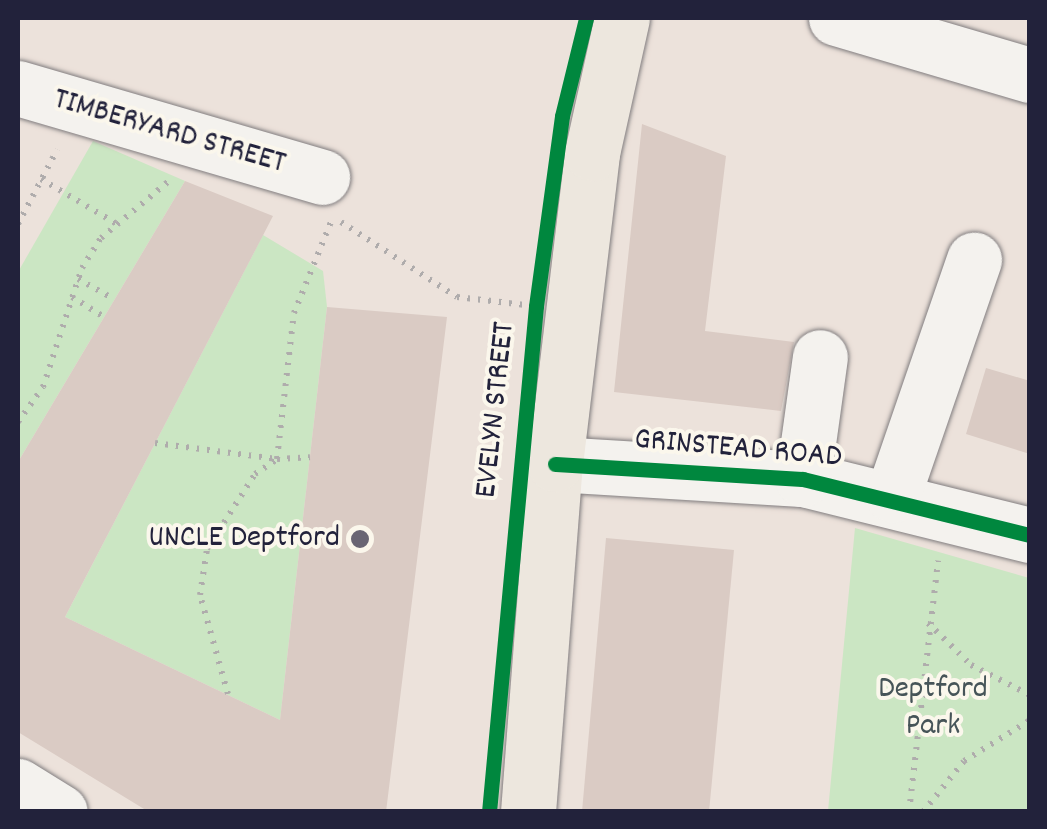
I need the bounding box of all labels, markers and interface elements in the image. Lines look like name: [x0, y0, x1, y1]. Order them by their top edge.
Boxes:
street label: TIMBERYARD STREET: [48, 82, 290, 184]
street label: EVELYN STREET: [469, 320, 525, 500]
street label: GRINSTEAD ROAD: [633, 422, 843, 478]
place label: UNCLE Deptford: [148, 520, 340, 558]
marker: UNCLE Deptford: [349, 528, 371, 550]
park label: Deptford Park: [878, 672, 988, 747]

